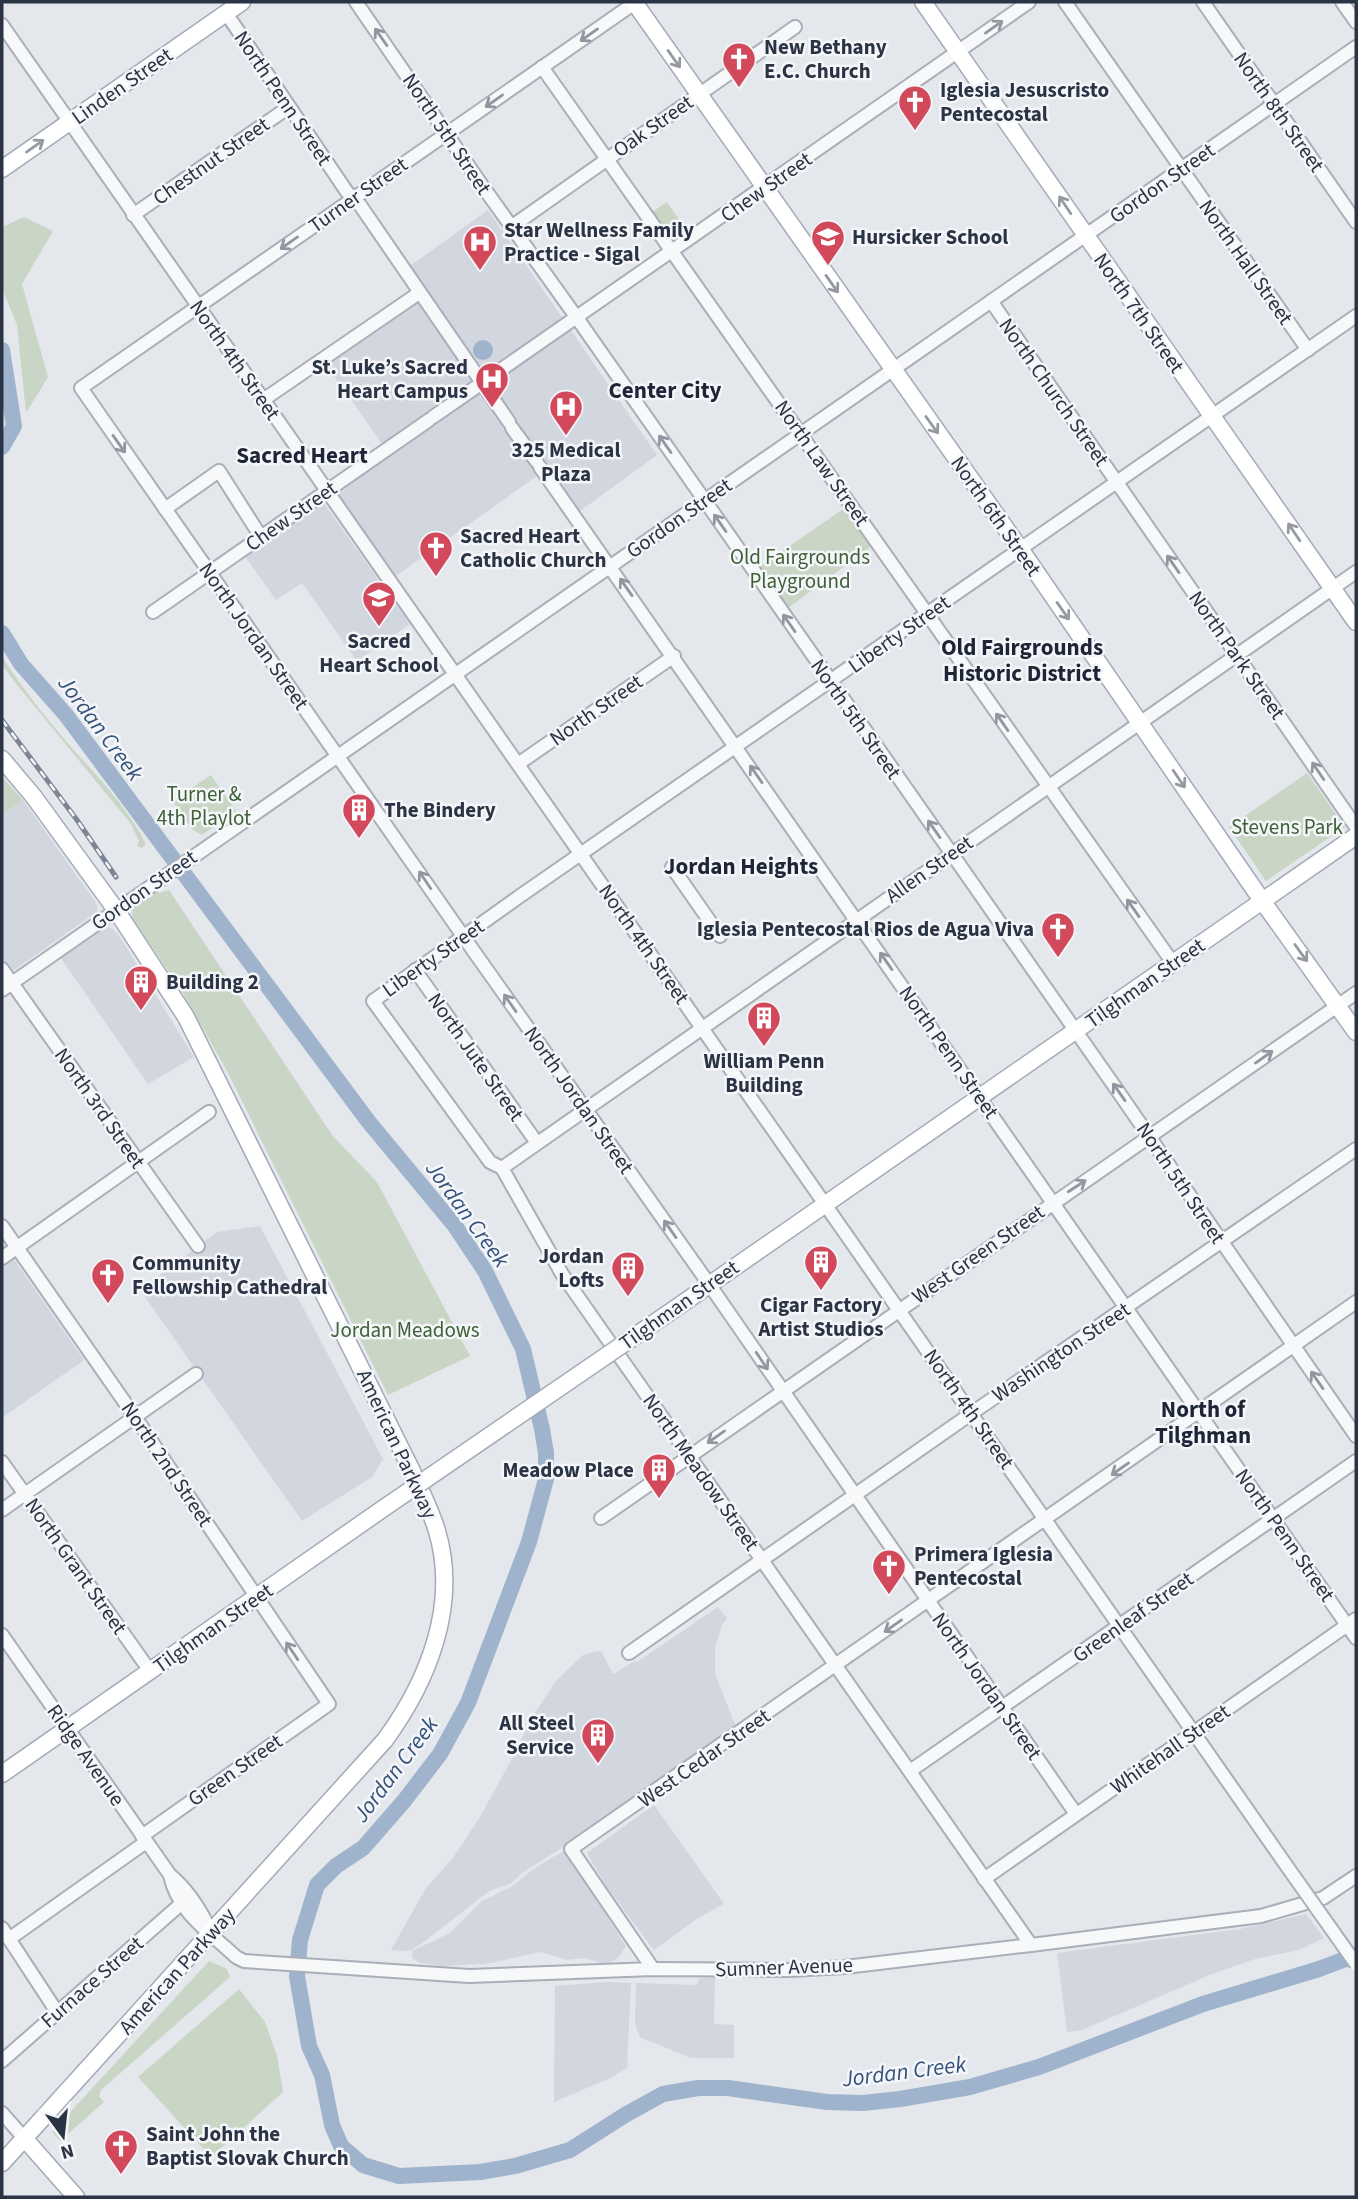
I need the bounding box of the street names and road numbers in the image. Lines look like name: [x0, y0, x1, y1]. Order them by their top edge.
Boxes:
street label: North Penn Street: [227, 25, 339, 171]
street label: Linden Street: [65, 40, 179, 132]
street label: North 8th Street: [1226, 46, 1332, 178]
street label: North 5th Street: [395, 67, 499, 201]
street label: Oak Street: [607, 87, 699, 165]
street label: Chestnut Street: [147, 110, 275, 212]
street label: Gordon Street: [1103, 136, 1221, 230]
street label: Chew Street: [714, 144, 818, 230]
street label: Turner Street: [302, 150, 414, 240]
street label: North Hall Street: [1192, 193, 1300, 331]
street label: North 7th Street: [1086, 247, 1192, 379]
street label: North 4th Street: [182, 294, 288, 426]
street label: North Church Street: [992, 312, 1116, 472]
street label: North Law Street: [767, 394, 877, 532]
street label: North 6th Street: [943, 450, 1049, 582]
street label: Gordon Street: [620, 471, 738, 565]
street label: Chew Street: [239, 473, 343, 559]
street label: North Jordan Street: [192, 556, 316, 716]
street label: North Park Street: [1181, 585, 1293, 725]
street label: Liberty Street: [842, 588, 956, 680]
street label: North 5th Street: [803, 653, 909, 785]
street label: North Street: [543, 667, 649, 753]
street label: Allen Street: [879, 828, 979, 910]
street label: Gordon Street: [85, 843, 203, 937]
street label: North 4th Street: [591, 878, 697, 1010]
street label: Liberty Street: [376, 912, 490, 1004]
street label: Tilghman Street: [1079, 931, 1211, 1035]
street label: North Penn Street: [892, 979, 1006, 1125]
street label: North Jute Street: [421, 987, 531, 1127]
street label: North Jordan Street: [517, 1020, 641, 1180]
street label: North 3rd Street: [47, 1042, 153, 1174]
street label: North 5th Street: [1129, 1116, 1233, 1250]
street label: West Green Street: [906, 1197, 1050, 1311]
street label: Tilghman Street: [613, 1253, 745, 1357]
street label: Washington Street: [986, 1295, 1136, 1409]
street label: North 4th Street: [916, 1343, 1022, 1475]
street label: American Parkway: [349, 1364, 445, 1524]
street label: North Meadow Street: [635, 1387, 767, 1557]
street label: North 2nd Street: [114, 1395, 220, 1533]
street label: North Penn Street: [1228, 1462, 1342, 1608]
street label: North Grant Street: [18, 1492, 134, 1640]
street label: Greenleaf Street: [1066, 1564, 1200, 1670]
street label: Tilghman Street: [147, 1576, 279, 1680]
street label: North Jordan Street: [925, 1606, 1049, 1766]
street label: Whitehall Street: [1104, 1697, 1236, 1801]
street label: Ridge Avenue: [40, 1698, 132, 1812]
street label: West Cedar Street: [632, 1701, 776, 1815]
street label: Green Street: [182, 1726, 288, 1814]
street label: American Parkway: [112, 1901, 242, 2041]
street label: Furnace Street: [34, 1929, 150, 2035]
street label: Sumner Avenue: [714, 1950, 854, 1984]

